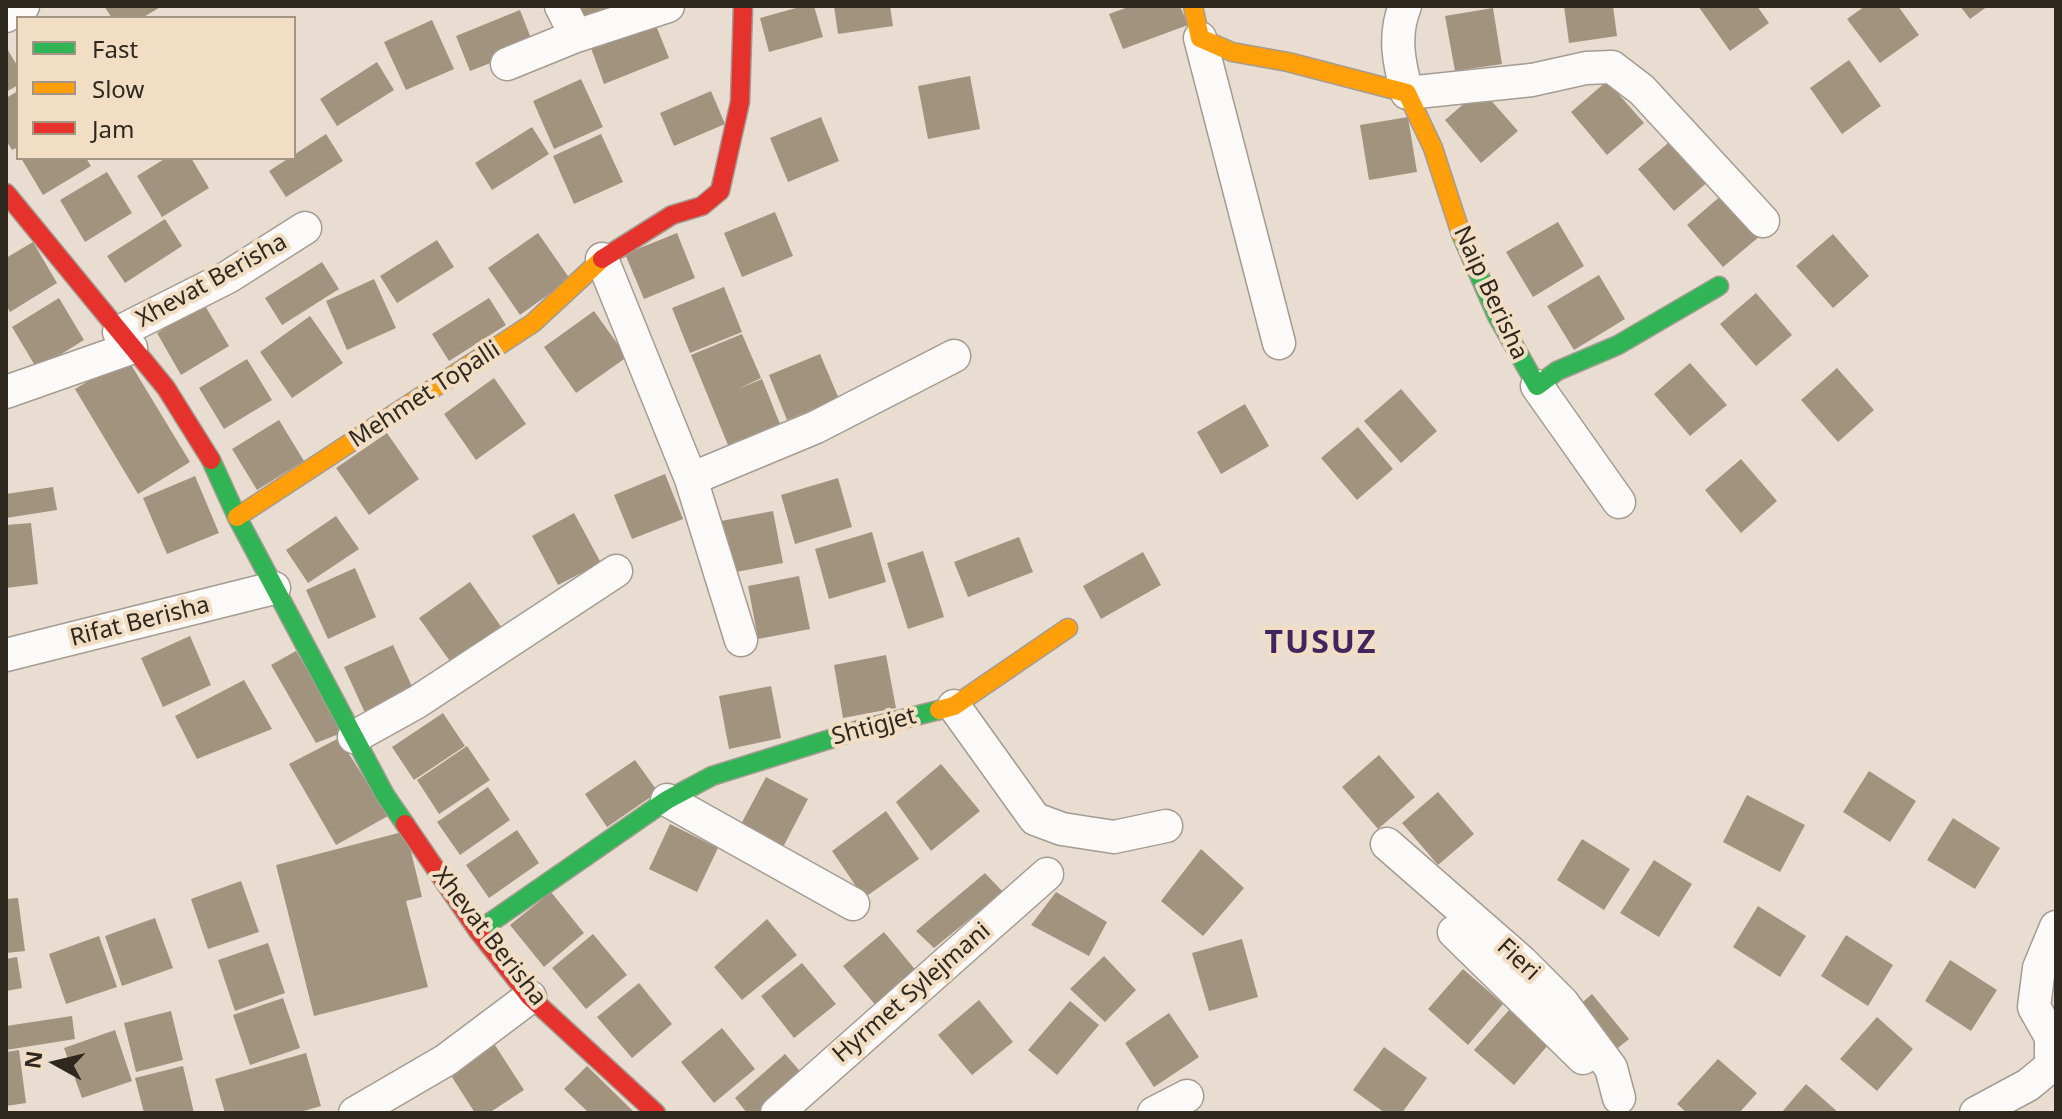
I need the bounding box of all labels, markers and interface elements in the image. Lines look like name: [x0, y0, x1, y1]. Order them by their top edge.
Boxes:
legend: [16, 16, 296, 160]
text: Fast: [92, 32, 138, 65]
text: Slow: [92, 72, 144, 105]
text: Jam: [92, 112, 134, 145]
street label: Naip Berisha: [1447, 222, 1533, 364]
street label: Xhevat Berisha: [132, 228, 292, 334]
street label: Mehmet Topalli: [344, 336, 506, 454]
street label: Rifat Berisha: [67, 591, 213, 653]
district label: TUSUZ: [1264, 625, 1378, 663]
street label: Shtigjet: [829, 702, 919, 752]
street label: Xhevat Berisha: [426, 862, 552, 1012]
street label: Hyrmet Sylejmani: [827, 917, 997, 1069]
street label: Fieri: [1491, 933, 1545, 987]
north arrow: [16, 1023, 96, 1103]
text: N: [16, 1049, 48, 1071]

